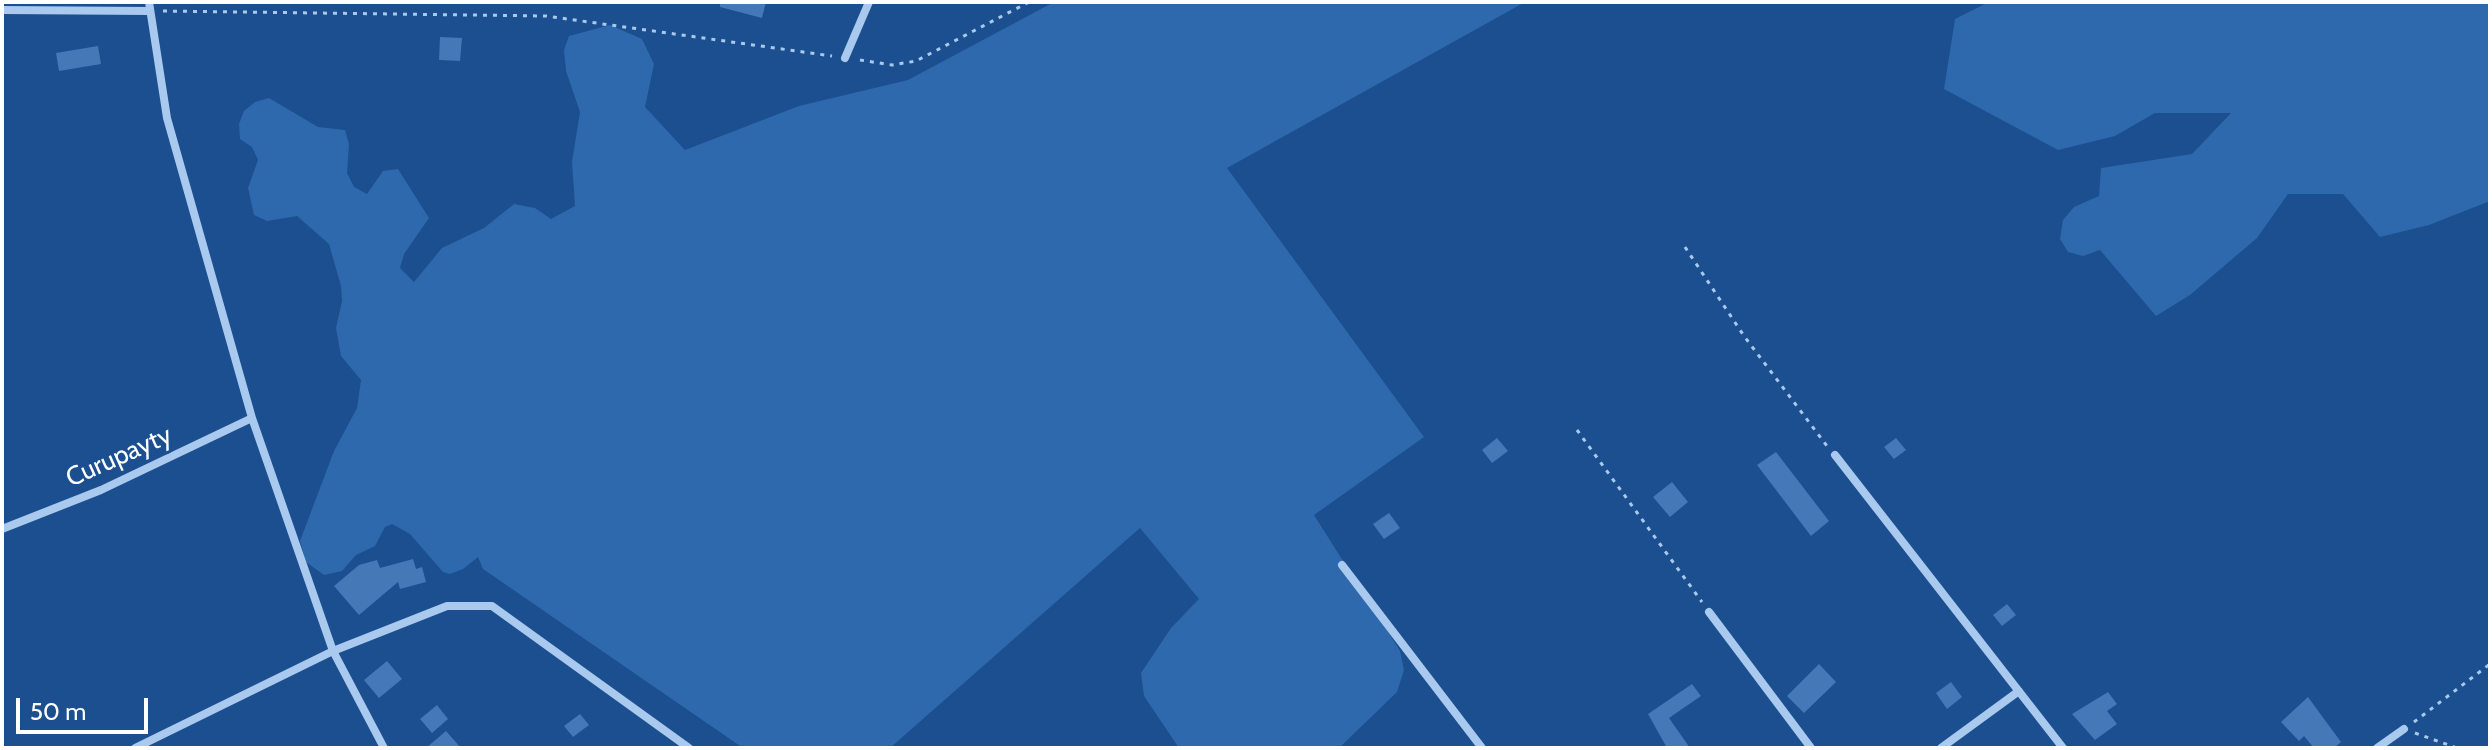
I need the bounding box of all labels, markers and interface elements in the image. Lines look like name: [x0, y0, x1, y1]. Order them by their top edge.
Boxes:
street label: Curupayty: [61, 420, 177, 494]
scale bar: [20, 682, 152, 732]
text: 50 m: [30, 697, 86, 726]

